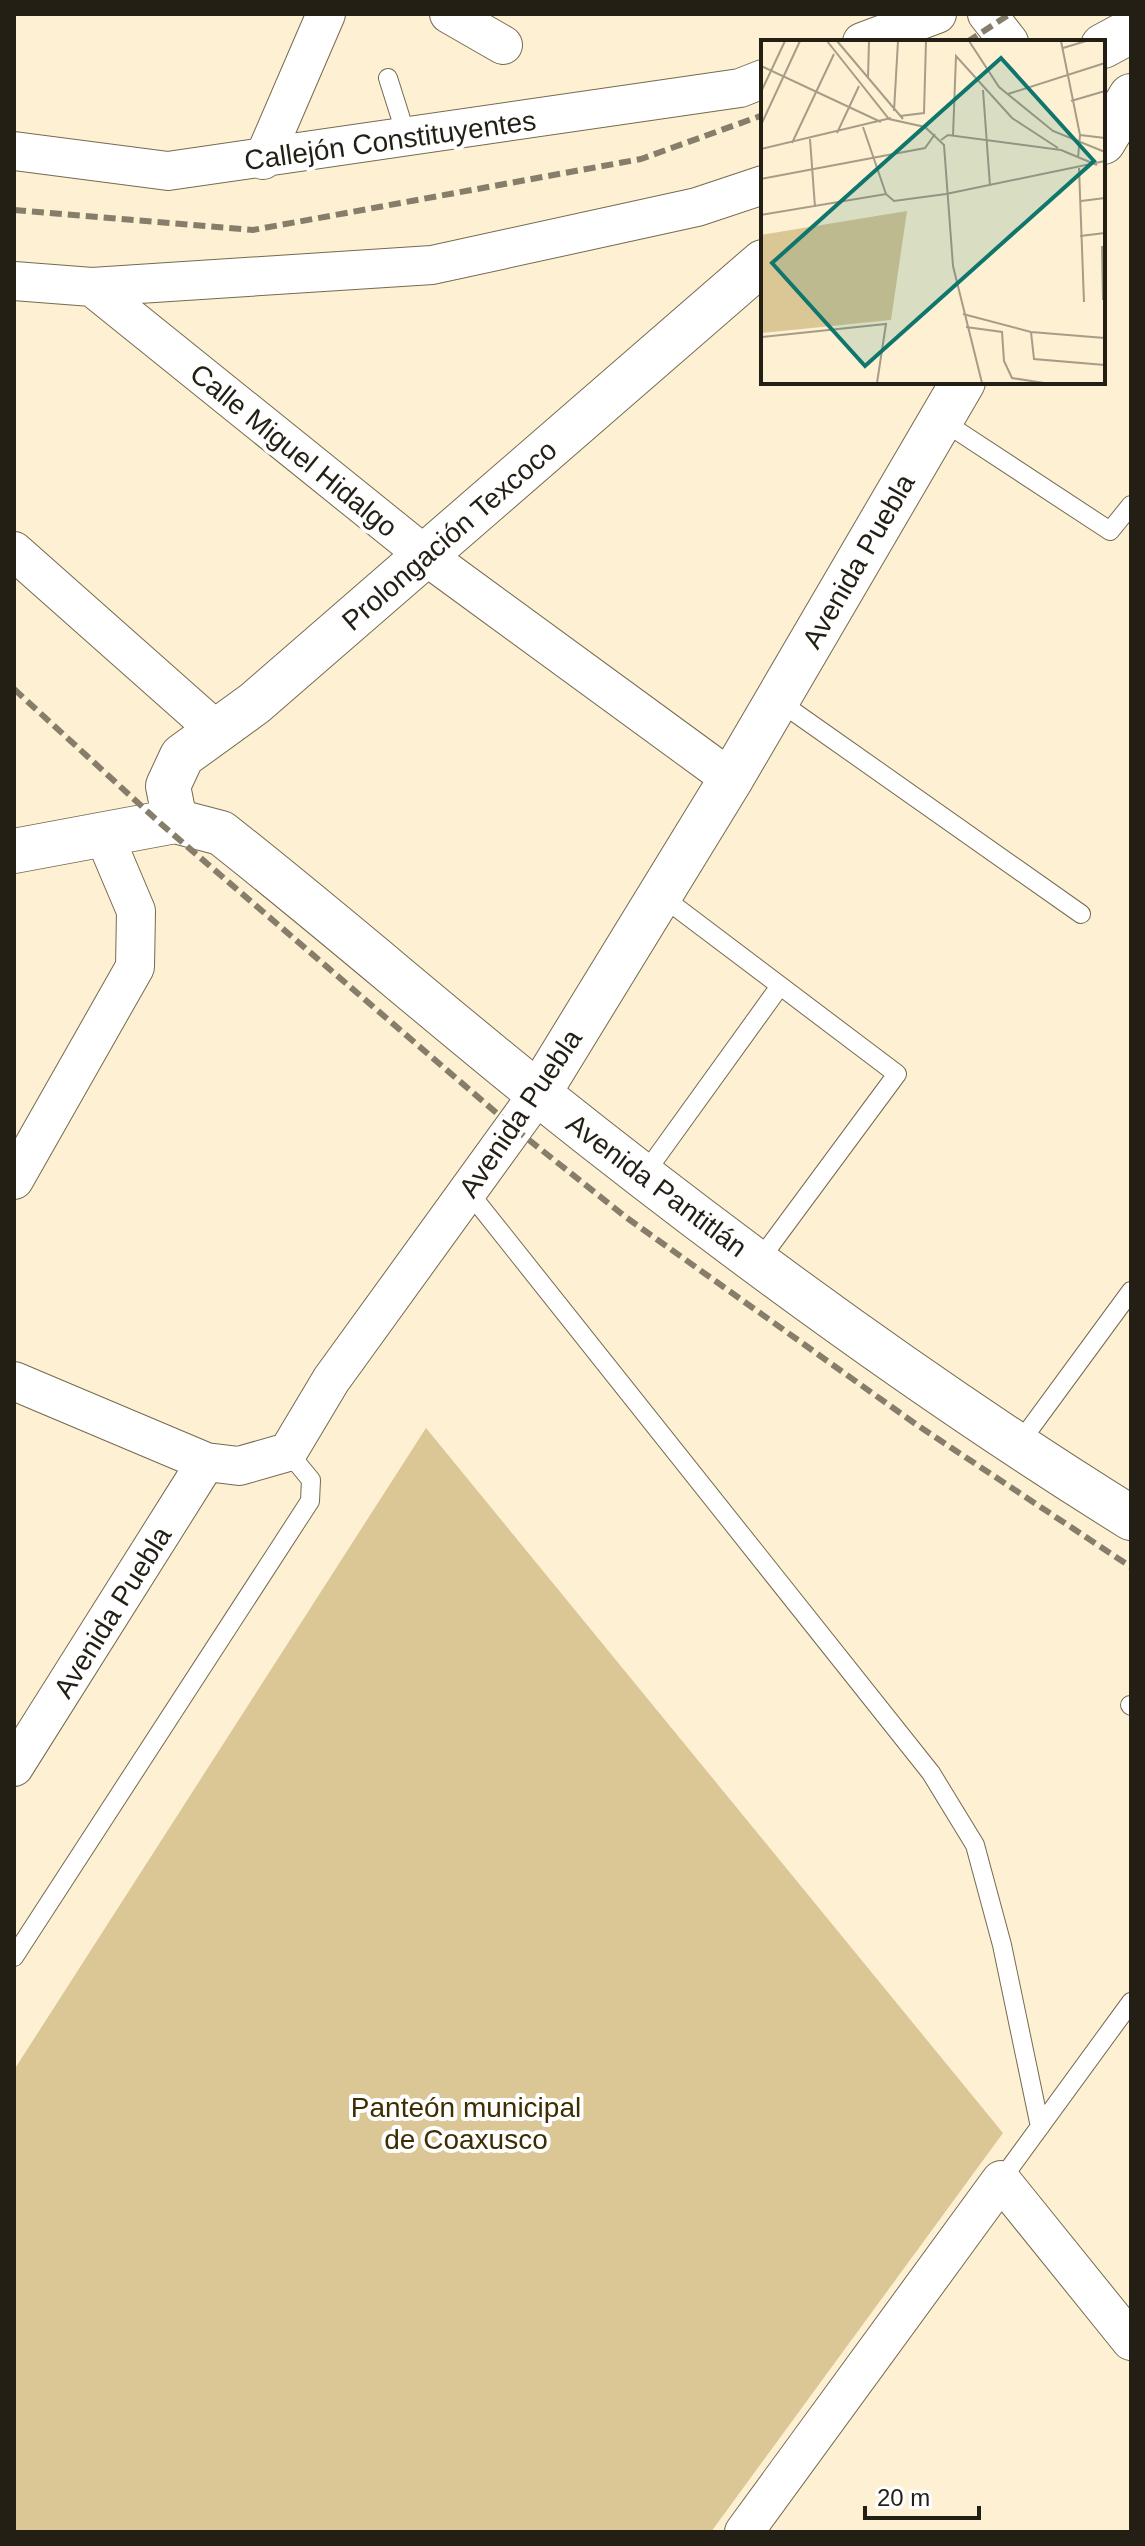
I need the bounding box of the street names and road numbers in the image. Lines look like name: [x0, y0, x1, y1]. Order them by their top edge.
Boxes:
street label: Callejón Constituyentes: [242, 105, 538, 176]
street label: Calle Miguel Hidalgo: [184, 358, 403, 543]
street label: Prolongación Texcoco: [336, 434, 563, 637]
street label: Avenida Puebla: [796, 468, 921, 654]
street label: Avenida Puebla: [453, 1023, 588, 1203]
street label: Avenida Pantitlán: [561, 1108, 753, 1263]
street label: Avenida Puebla: [47, 1521, 178, 1703]

